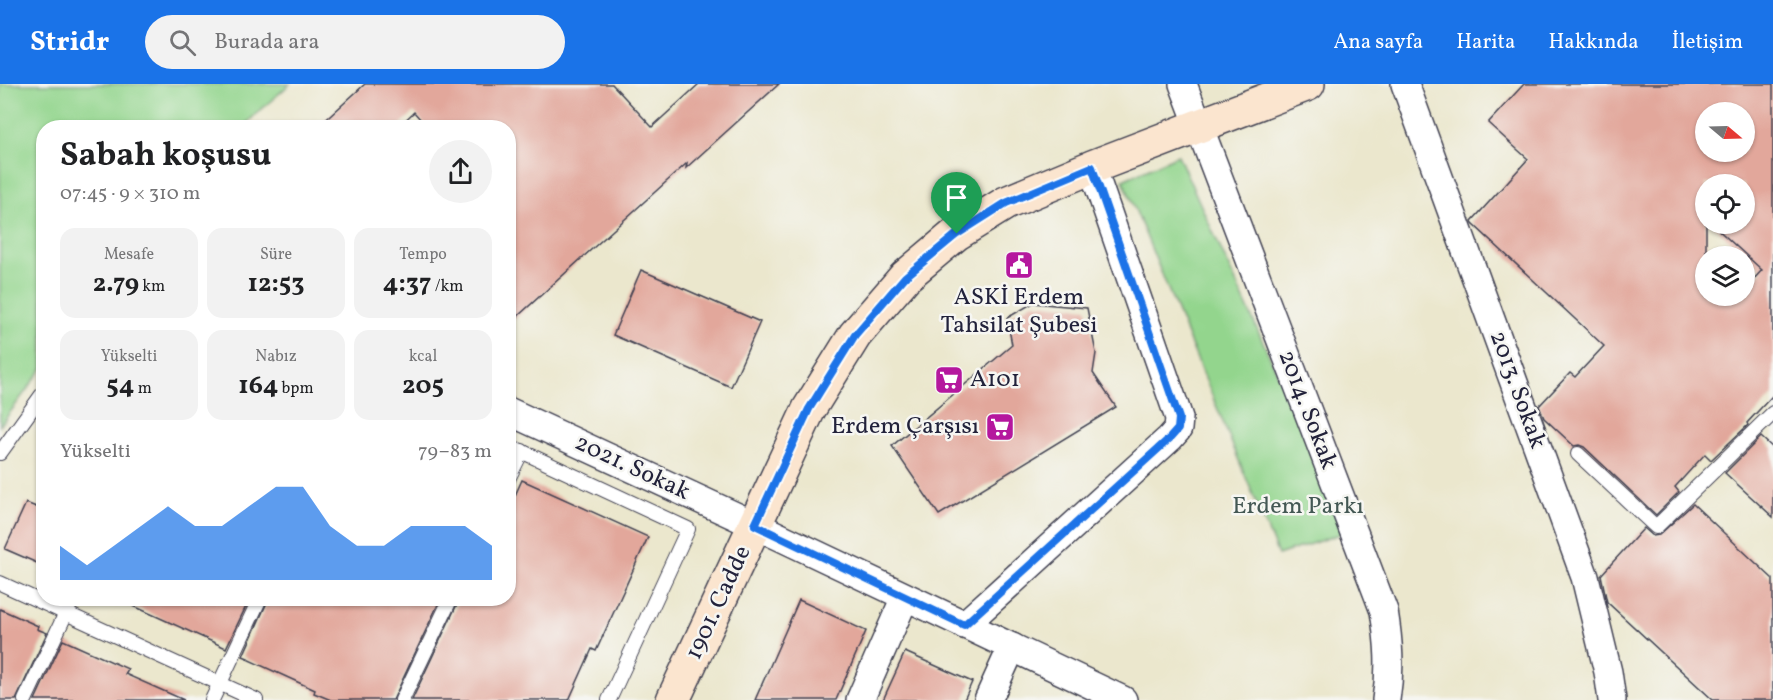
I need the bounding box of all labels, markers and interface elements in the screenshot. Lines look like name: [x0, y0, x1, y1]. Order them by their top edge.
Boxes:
search box: [145, 15, 565, 69]
text: Stridr: [30, 23, 109, 62]
icon: search: [166, 26, 199, 59]
text: Burada ara: [214, 27, 319, 58]
text: Ana sayfa: [1333, 28, 1423, 57]
text: Harita: [1456, 28, 1515, 57]
text: Hakkında: [1548, 28, 1639, 57]
text: İletişim: [1672, 28, 1743, 57]
north arrow: [1695, 102, 1755, 162]
map controls: [1695, 102, 1755, 306]
text: Sabah koşusu: [60, 134, 272, 180]
button: share: [429, 140, 492, 203]
pin: [931, 172, 982, 234]
button: locate: [1695, 174, 1755, 234]
text: 07:45 · 9 × 310 m: [60, 180, 200, 208]
icon: arrive: [940, 181, 973, 214]
text: Mesafe: [104, 244, 154, 266]
text: Süre: [260, 244, 292, 266]
text: Tempo: [399, 244, 447, 266]
button: layers: [1695, 246, 1755, 306]
public building icon: ASKİ Erdem Tahsilat Şubesi: [1003, 249, 1035, 281]
text: 2.79: [93, 266, 139, 302]
text: 12:53: [247, 266, 305, 302]
text: 4:37: [383, 266, 431, 302]
text: km: [139, 276, 165, 298]
text: /km: [431, 276, 463, 298]
place label: ASKİ Erdem Tahsilat Şubesi: [940, 281, 1098, 343]
street label: 2013. Sokak: [1480, 326, 1554, 454]
text: Yükselti: [101, 346, 157, 368]
text: Nabız: [255, 346, 297, 368]
text: kcal: [409, 346, 437, 368]
street label: 2014. Sokak: [1269, 346, 1345, 474]
place label: A101: [970, 363, 1020, 397]
supermarket icon: A101: [933, 364, 965, 396]
text: 54: [106, 368, 134, 404]
text: 164: [238, 368, 278, 404]
text: 205: [402, 368, 444, 404]
text: m: [134, 378, 152, 400]
text: bpm: [278, 378, 314, 400]
place label: Erdem Çarşısı: [831, 410, 979, 444]
supermarket icon: Erdem Çarşısı: [984, 411, 1016, 443]
street label: 2021. Sokak: [569, 426, 695, 510]
text: Yükselti: [60, 438, 131, 466]
text: 79–83 m: [418, 438, 492, 466]
park label: Erdem Parkı: [1232, 490, 1364, 524]
street label: 1901. Cadde: [678, 540, 760, 666]

